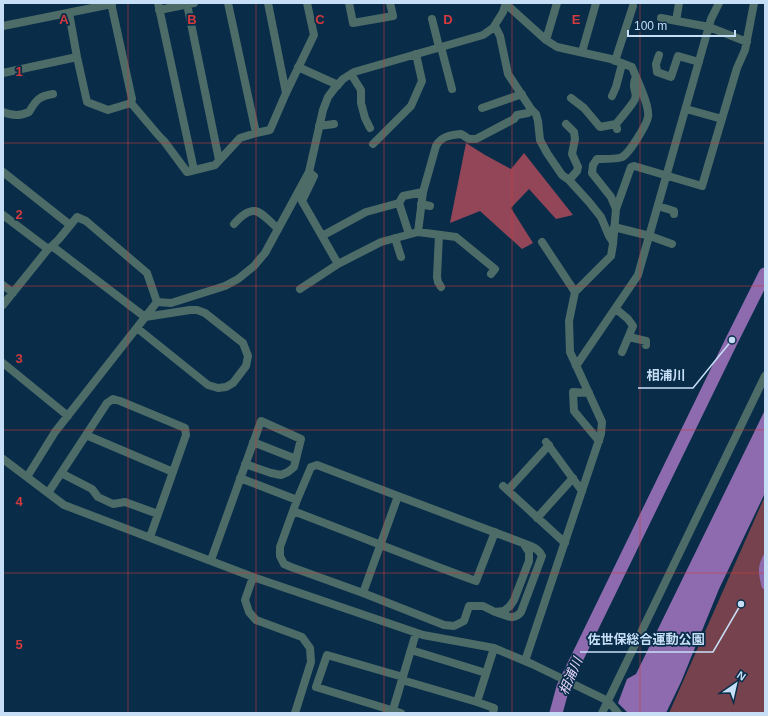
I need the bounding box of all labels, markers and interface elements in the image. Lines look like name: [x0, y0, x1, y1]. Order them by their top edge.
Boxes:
text: A: [59, 12, 69, 27]
text: B: [187, 12, 197, 27]
text: C: [315, 12, 325, 27]
text: D: [443, 12, 453, 27]
text: E: [572, 12, 581, 27]
scale bar: [628, 12, 735, 38]
text: 100 m: [634, 19, 667, 33]
text: 1: [15, 64, 23, 79]
text: 2: [15, 207, 23, 222]
text: 3: [15, 351, 23, 366]
callout: 相浦川: [638, 363, 693, 388]
text: 相浦川: [646, 368, 686, 383]
text: 4: [15, 494, 23, 509]
callout: 佐世保総合運動公園: [580, 627, 713, 652]
text: 佐世保総合運動公園: [587, 632, 705, 647]
text: 5: [15, 637, 23, 652]
water label: 相浦川: [556, 653, 586, 697]
north arrow: [716, 664, 756, 704]
text: N: [735, 669, 748, 683]

